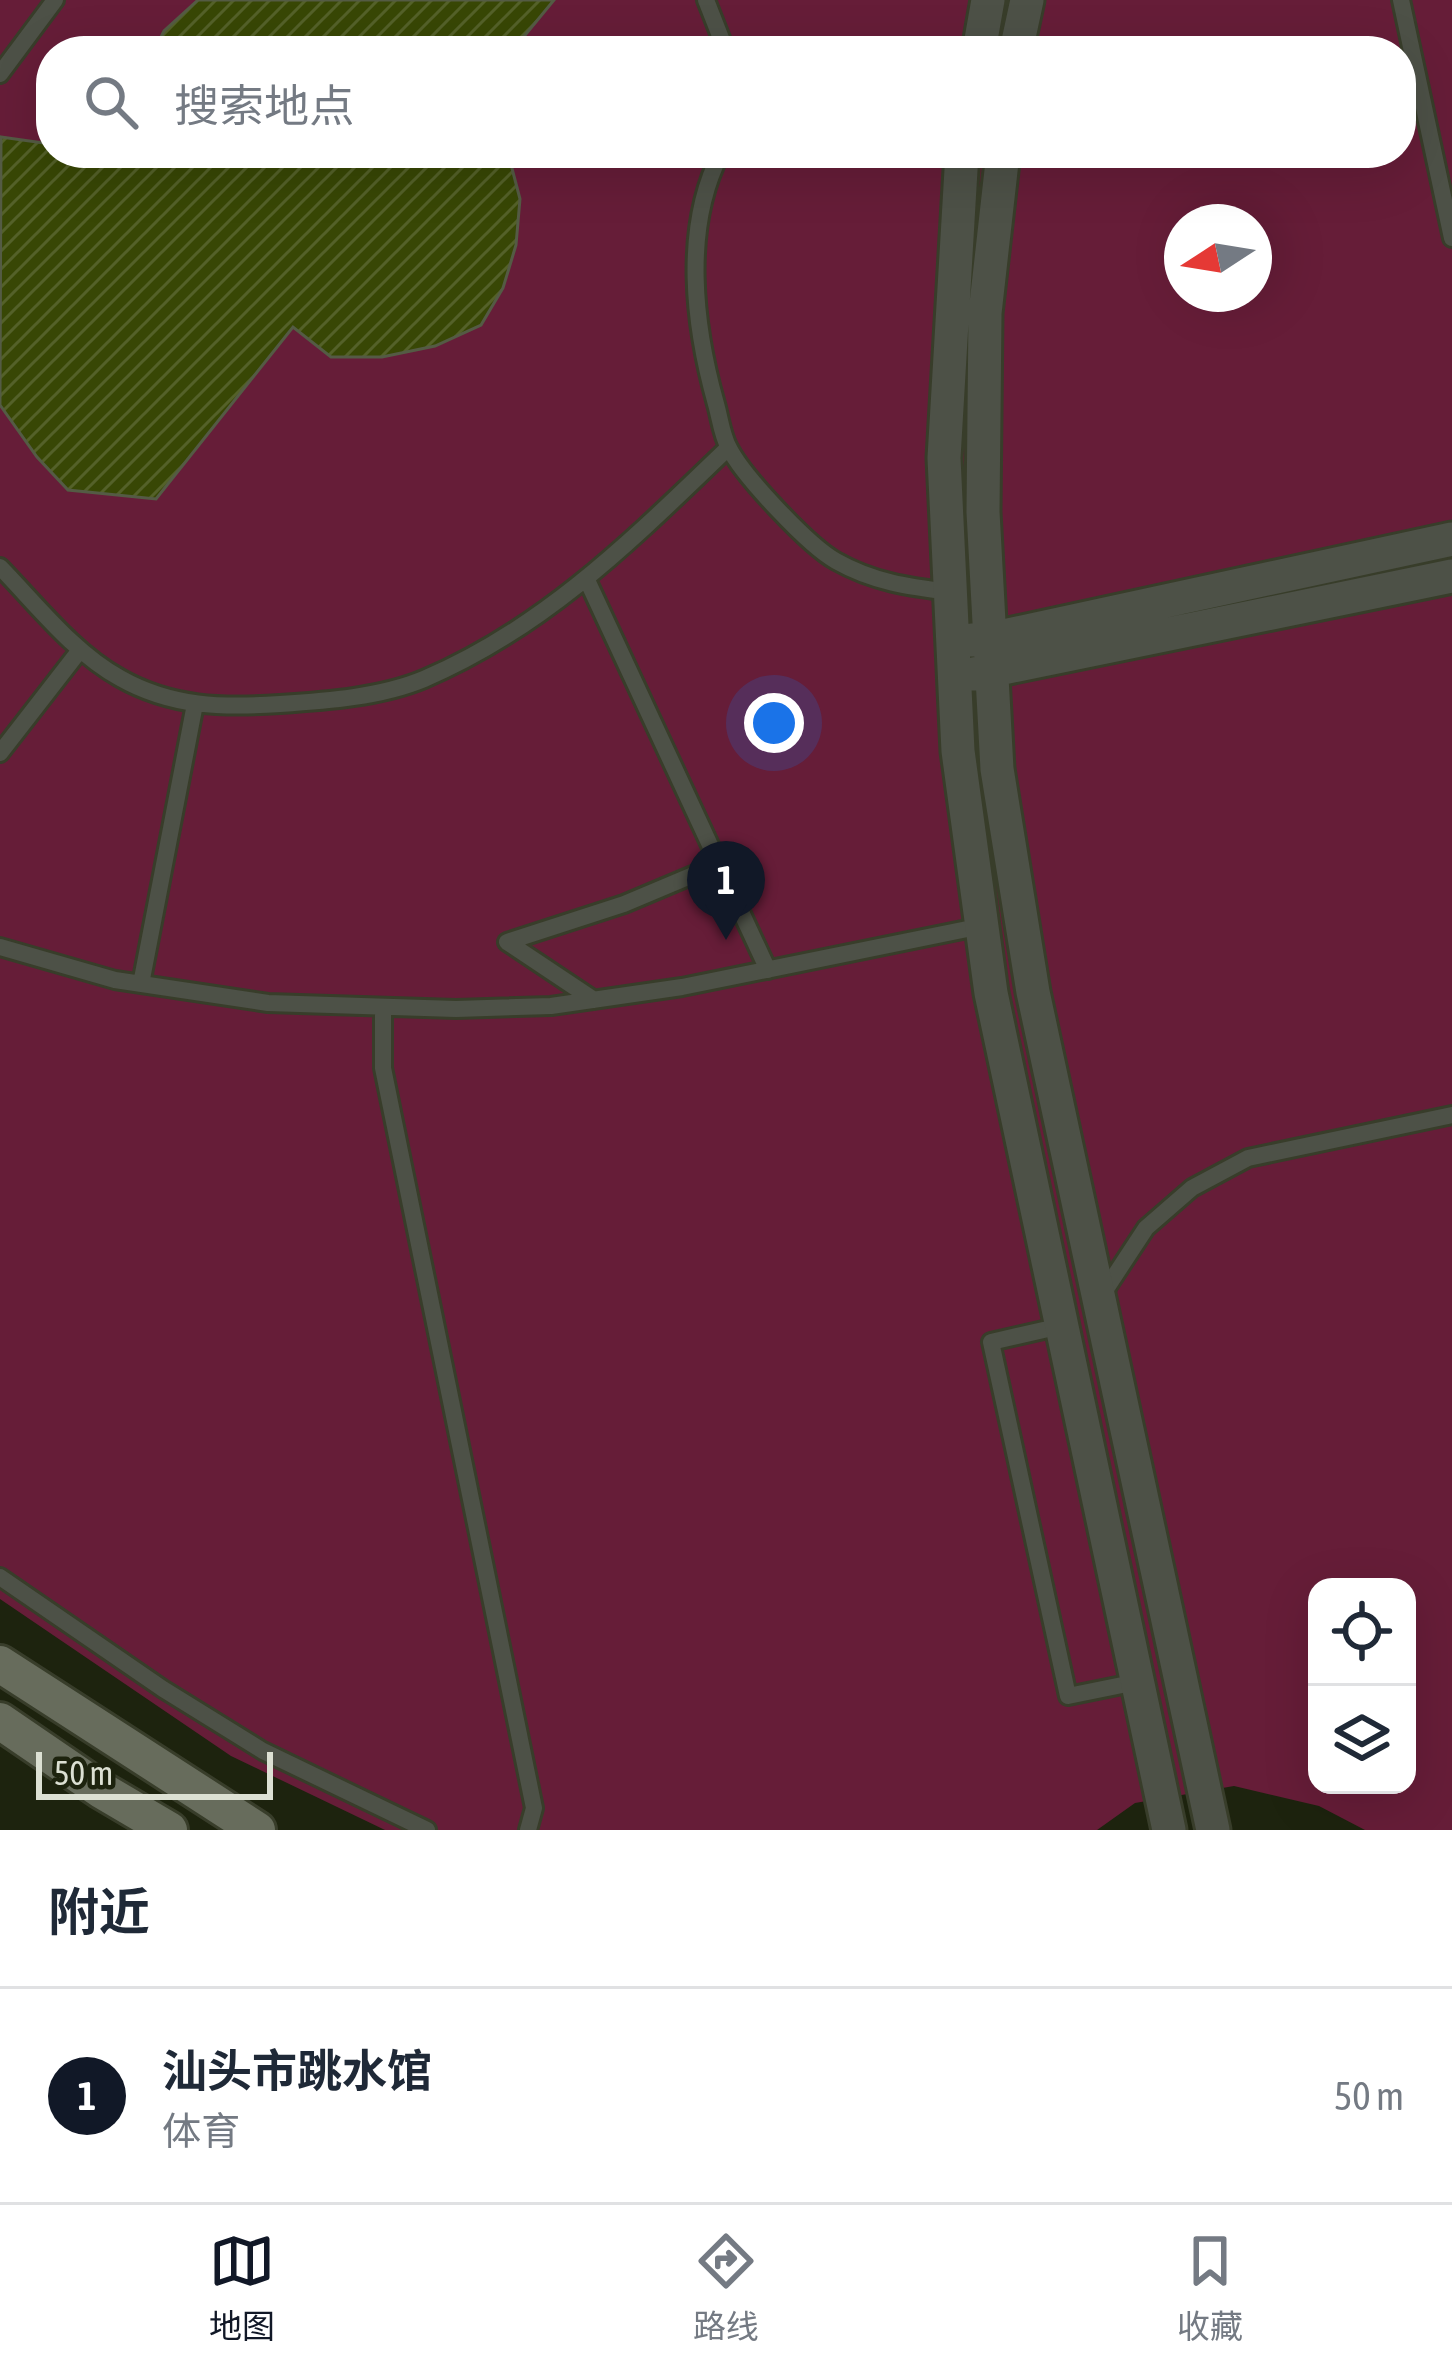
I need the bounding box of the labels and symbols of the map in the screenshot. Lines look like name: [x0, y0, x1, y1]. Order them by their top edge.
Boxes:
north arrow: [1164, 204, 1272, 312]
your location: [744, 693, 804, 753]
pin: 1: [687, 841, 765, 940]
scale bar: [36, 1746, 273, 1799]

